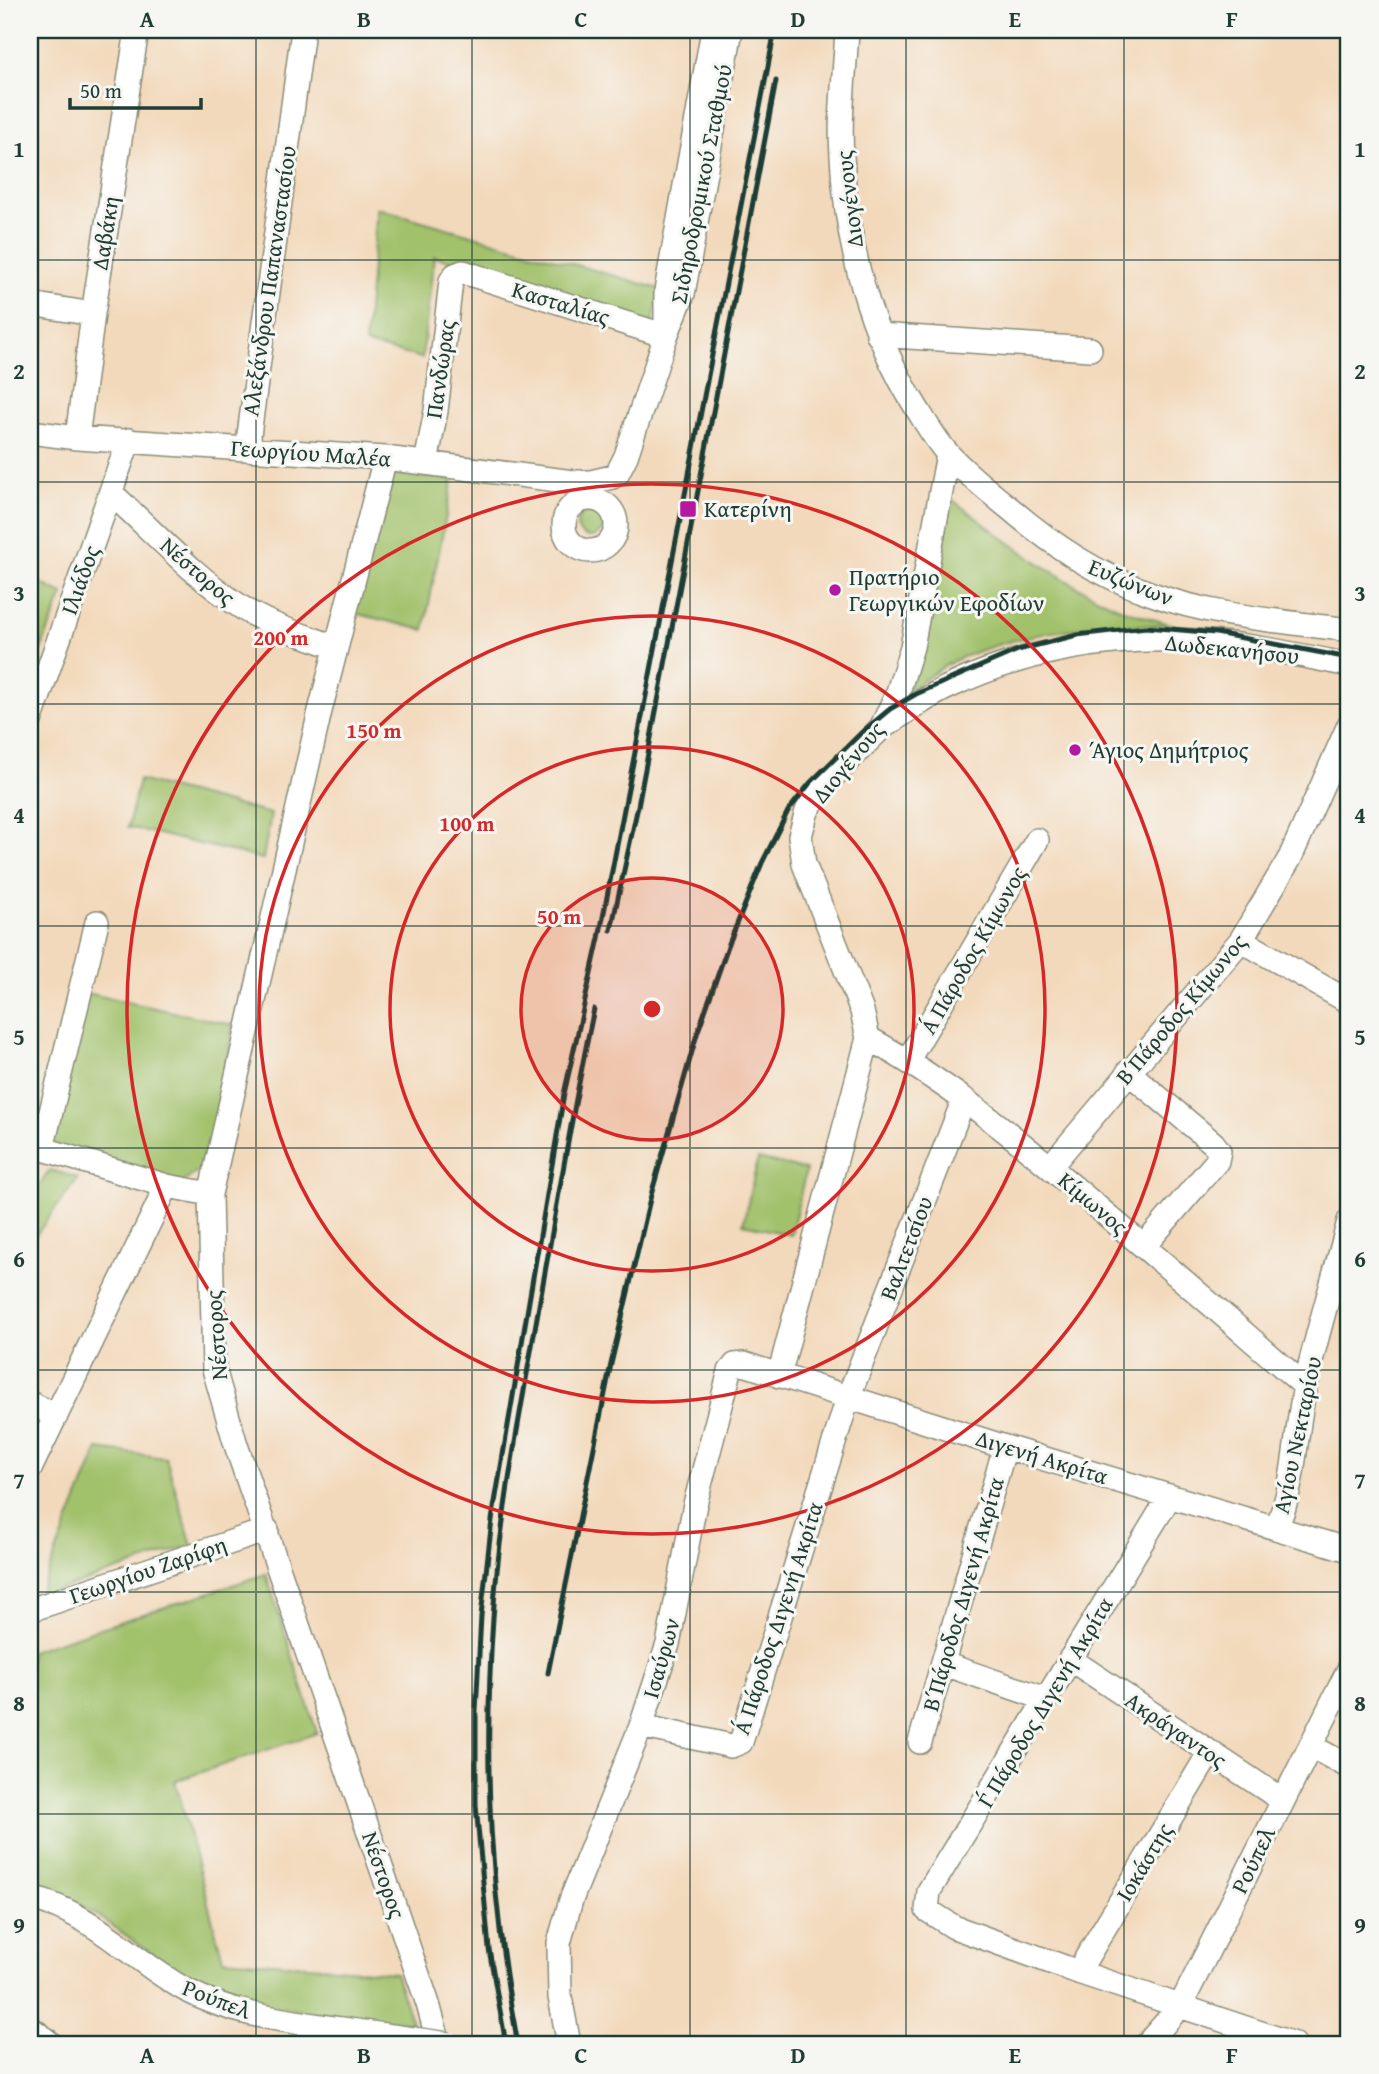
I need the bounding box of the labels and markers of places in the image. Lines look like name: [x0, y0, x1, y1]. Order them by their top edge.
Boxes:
place label: Κατερίνη: [704, 492, 792, 525]
marker: Κατερίνη: [678, 499, 698, 519]
place label: Πρατήριο Γεωργικών Εφοδίων: [849, 560, 1045, 619]
marker: Πρατήριο Γεωργικών Εφοδίων: [827, 582, 843, 598]
place label: Άγιος Δημήτριος: [1089, 733, 1249, 766]
marker: Άγιος Δημήτριος: [1067, 742, 1083, 758]
centre of rings: [640, 997, 664, 1021]

